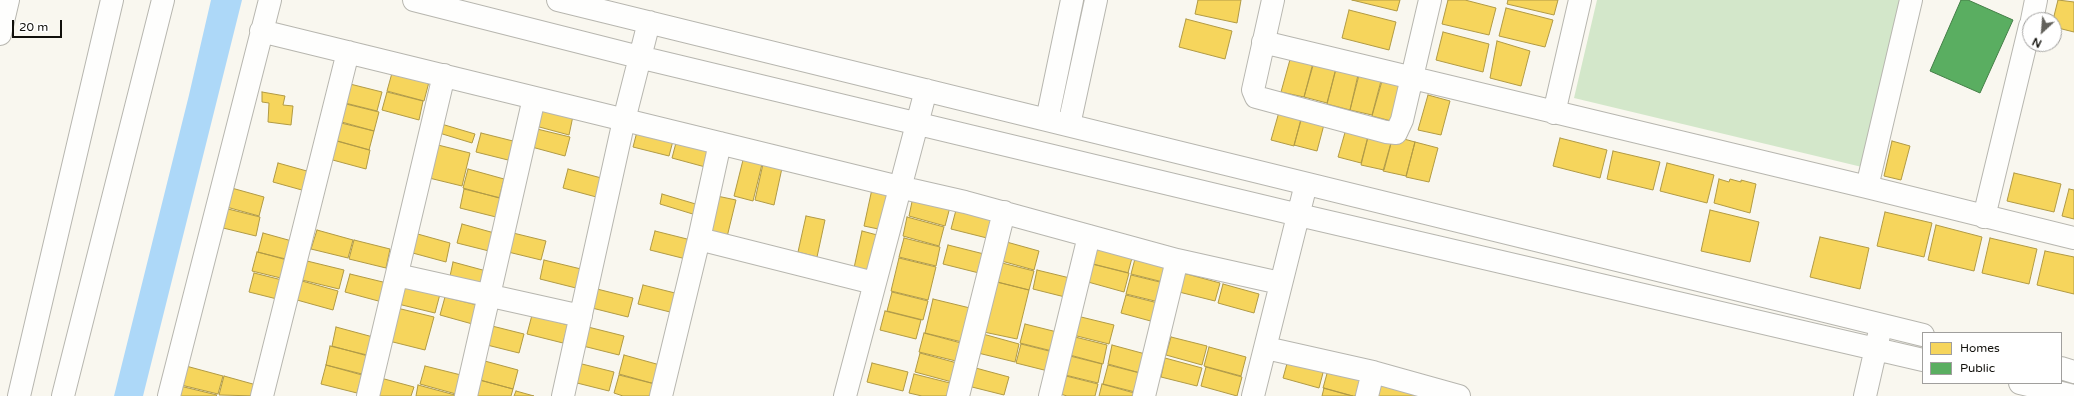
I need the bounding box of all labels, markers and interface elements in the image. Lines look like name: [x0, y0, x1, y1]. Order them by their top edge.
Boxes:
scale bar: [14, 12, 64, 38]
north arrow: [2022, 12, 2062, 52]
text: 20 m: [19, 20, 48, 34]
text: N: [2030, 35, 2044, 50]
legend: [1922, 332, 2062, 384]
text: Homes: [1960, 341, 2000, 355]
text: Public: [1960, 361, 1995, 375]

